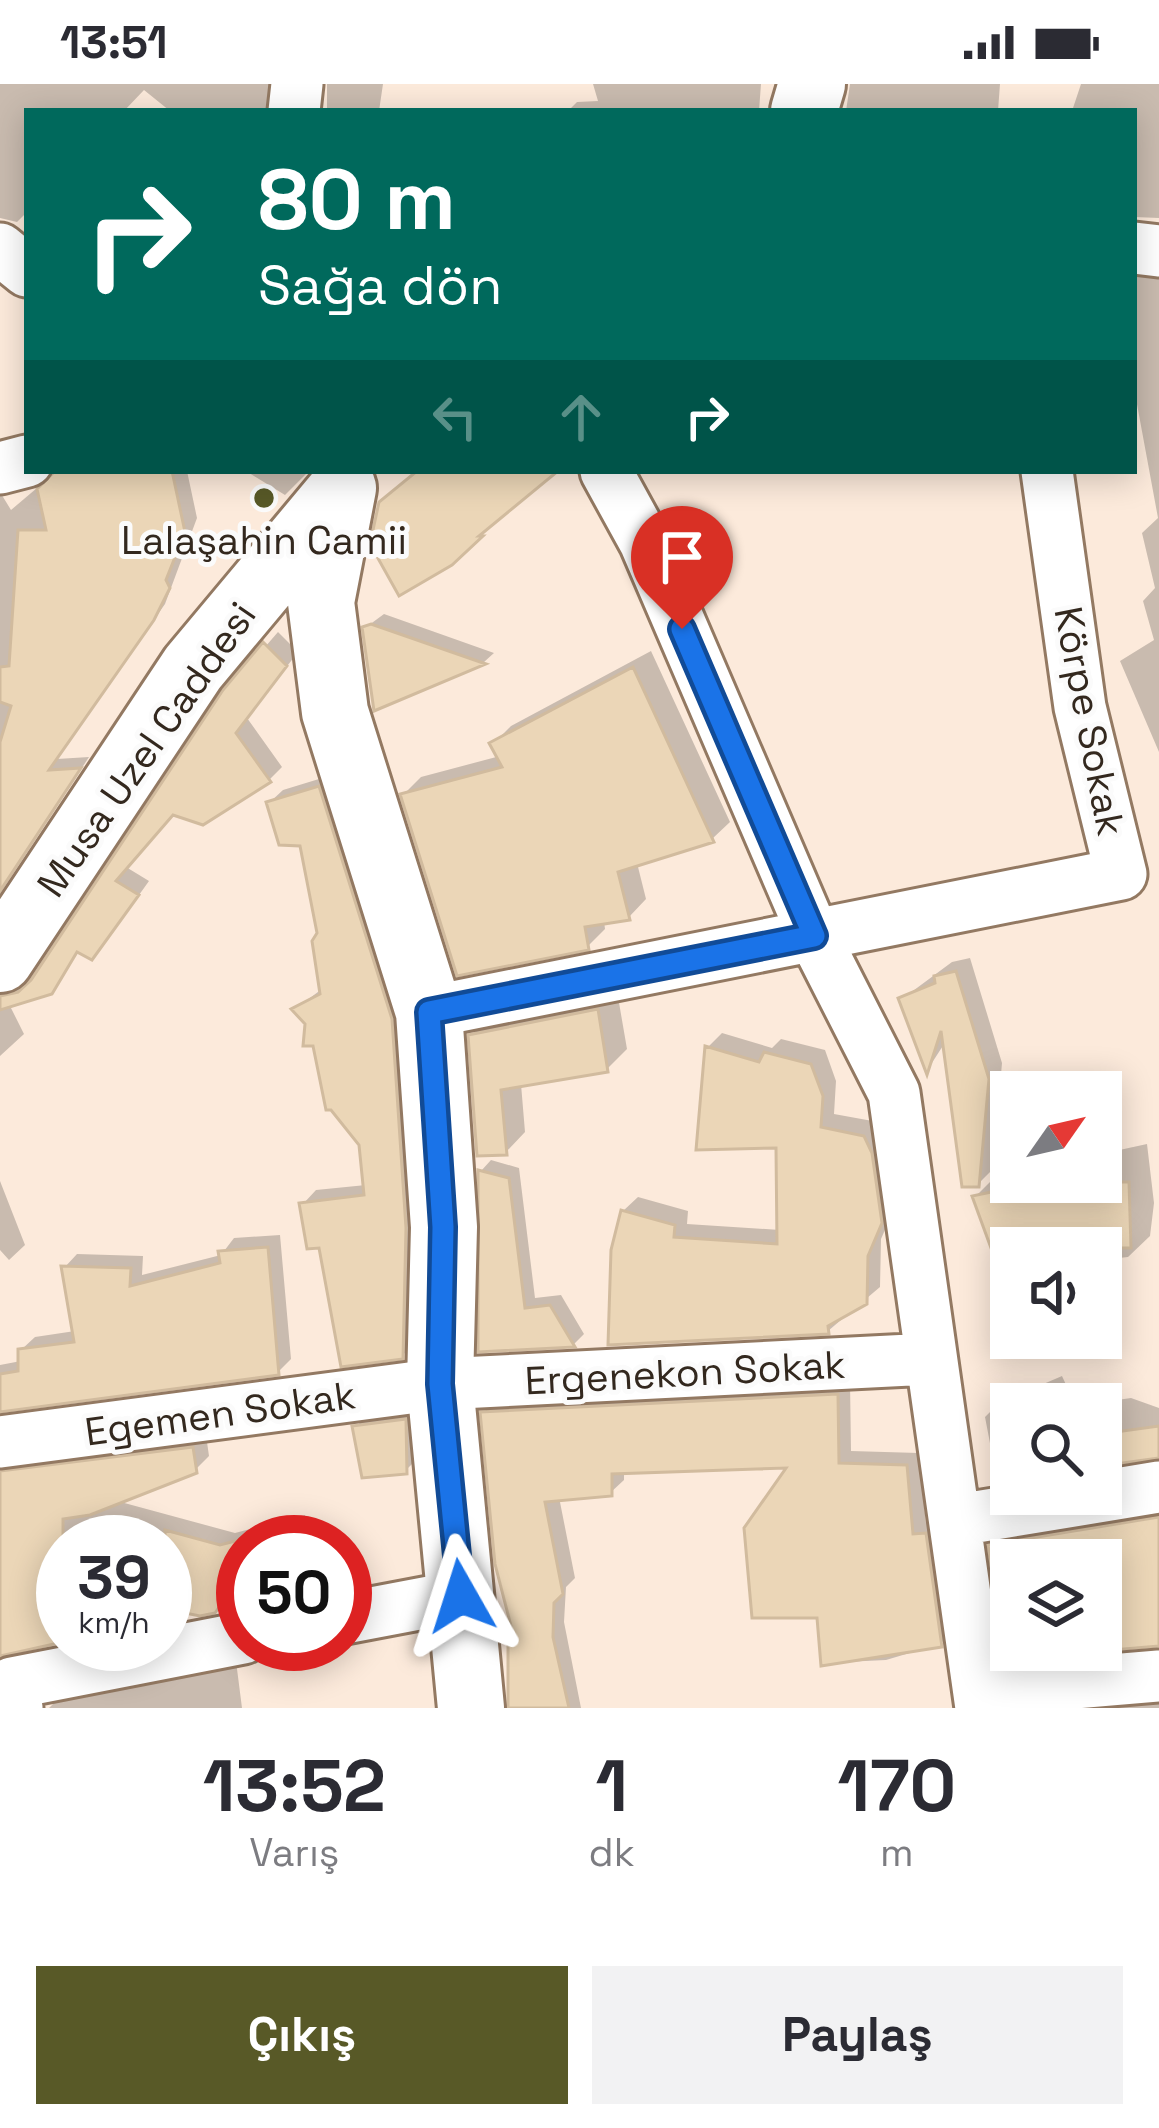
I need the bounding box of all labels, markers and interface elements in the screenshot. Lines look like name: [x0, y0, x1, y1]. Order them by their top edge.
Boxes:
text: 13:51: [60, 14, 168, 71]
text: 80 m: [258, 146, 456, 254]
icon: right: [60, 156, 216, 312]
text: Sağa dön: [258, 251, 502, 320]
icon: left: [422, 384, 488, 450]
icon: ahead: [548, 384, 614, 450]
icon: right: [674, 384, 740, 450]
marker: Lalaşahin Camii: [251, 485, 277, 511]
pin: [631, 506, 733, 629]
place label: Lalaşahin Camii: [121, 516, 407, 565]
icon: arrive: [649, 524, 715, 590]
street label: Musa Uzel Caddesi: [26, 592, 267, 906]
street label: Körpe Sokak: [1043, 603, 1136, 840]
north arrow: [990, 1071, 1122, 1203]
map controls: [990, 1071, 1122, 1671]
button: sound: [990, 1227, 1122, 1359]
street label: Ergenekon Sokak: [523, 1340, 847, 1405]
street label: Egemen Sokak: [82, 1370, 358, 1457]
button: search: [990, 1383, 1122, 1515]
speed limit sign: 50: [216, 1515, 372, 1671]
position arrow: [398, 1533, 524, 1659]
text: 39: [77, 1539, 151, 1616]
button: layers: [990, 1539, 1122, 1671]
text: km/h: [78, 1603, 150, 1642]
text: 13:52: [203, 1740, 386, 1832]
text: 1: [595, 1740, 628, 1832]
text: 170: [837, 1740, 956, 1832]
text: Varış: [249, 1828, 339, 1877]
text: dk: [589, 1828, 635, 1877]
text: m: [880, 1828, 914, 1877]
button: Çıkış: [36, 1966, 568, 2104]
button: Paylaş: [592, 1966, 1123, 2104]

